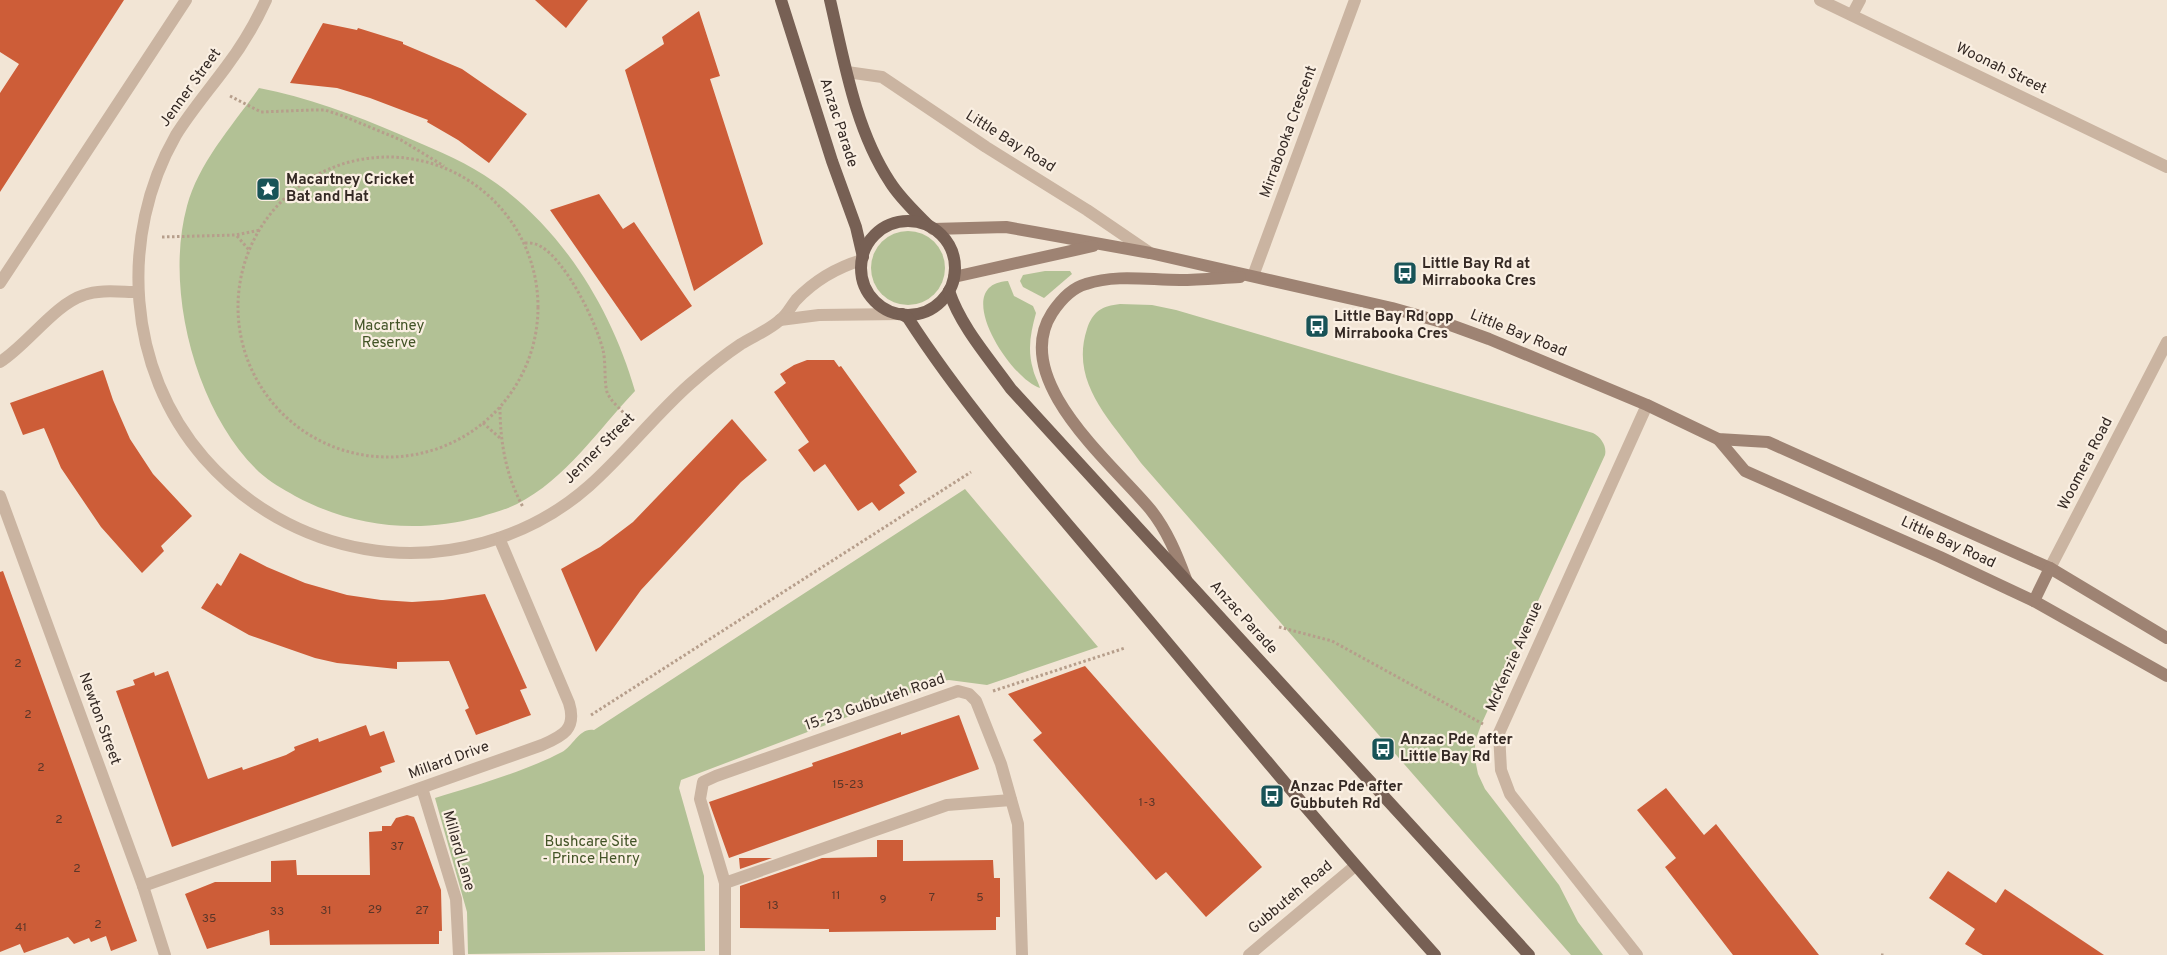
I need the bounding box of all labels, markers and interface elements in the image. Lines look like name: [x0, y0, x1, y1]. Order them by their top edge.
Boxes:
street label: Woonah Street: [1952, 39, 2050, 99]
street label: Jenner Street: [156, 45, 226, 131]
street label: Mirrabooka Crescent: [1256, 63, 1322, 201]
street label: Anzac Parade: [815, 76, 861, 170]
street label: Little Bay Road: [961, 107, 1059, 177]
place label: Macartney Cricket Bat and Hat: [286, 171, 414, 207]
place icon: Macartney Cricket Bat and Hat: [255, 176, 281, 202]
place label: Little Bay Rd at Mirrabooka Cres: [1422, 255, 1536, 291]
bus stop icon: Little Bay Rd at Mirrabooka Cres: [1392, 260, 1418, 286]
street label: Little Bay Road: [1467, 306, 1569, 362]
place label: Little Bay Rd opp Mirrabooka Cres: [1334, 308, 1454, 344]
bus stop icon: Little Bay Rd opp Mirrabooka Cres: [1304, 313, 1330, 339]
park label: Macartney Reserve: [354, 317, 424, 353]
street label: Jenner Street: [561, 410, 639, 488]
street label: Woomera Road: [2054, 414, 2118, 514]
street label: Little Bay Road: [1898, 513, 1998, 573]
street label: Anzac Parade: [1205, 577, 1281, 659]
street label: McKenzie Avenue: [1482, 599, 1548, 715]
house number: 2: [14, 656, 22, 672]
street label: Newton Street: [74, 670, 124, 768]
street label: 15-23 Gubbuteh Road: [802, 670, 948, 736]
house number: 2: [24, 707, 32, 723]
place label: Anzac Pde after Little Bay Rd: [1400, 731, 1514, 767]
bus stop icon: Anzac Pde after Little Bay Rd: [1370, 736, 1396, 762]
street label: Millard Drive: [406, 738, 492, 784]
house number: 2: [37, 760, 45, 776]
house number: 15-23: [832, 777, 864, 793]
place label: Anzac Pde after Gubbuteh Rd: [1290, 778, 1404, 814]
bus stop icon: Anzac Pde after Gubbuteh Rd: [1259, 783, 1285, 809]
house number: 1-3: [1138, 795, 1156, 811]
street label: Millard Lane: [438, 809, 478, 893]
house number: 2: [55, 812, 63, 828]
park label: Bushcare Site - Prince Henry: [542, 833, 640, 869]
house number: 37: [390, 839, 404, 855]
street label: Gubbuteh Road: [1245, 857, 1337, 939]
house number: 2: [73, 861, 81, 877]
house number: 11: [832, 888, 840, 904]
house number: 7: [929, 890, 935, 906]
house number: 5: [976, 890, 984, 906]
house number: 9: [879, 892, 887, 908]
house number: 13: [767, 898, 779, 914]
house number: 29: [368, 902, 382, 918]
house number: 31: [320, 903, 332, 919]
house number: 27: [415, 903, 429, 919]
house number: 33: [270, 904, 284, 920]
house number: 35: [202, 911, 216, 927]
house number: 2: [94, 917, 102, 933]
house number: 41: [15, 920, 27, 936]

